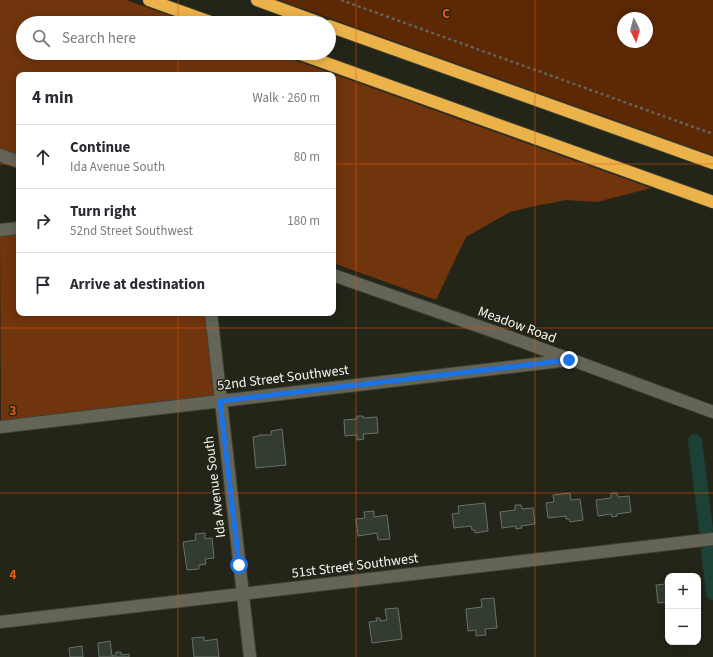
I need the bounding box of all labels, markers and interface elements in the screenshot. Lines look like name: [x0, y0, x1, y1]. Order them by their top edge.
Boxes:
text: C: [442, 5, 450, 23]
north arrow: [617, 12, 653, 48]
search box: [16, 16, 336, 60]
icon: search: [30, 27, 52, 49]
text: Search here: [62, 28, 136, 49]
text: 4 min: [32, 86, 73, 110]
text: Walk · 260 m: [252, 89, 320, 107]
text: Continue: [70, 137, 130, 158]
icon: ahead: [32, 146, 54, 168]
text: 80 m: [294, 148, 320, 166]
text: Ida Avenue South: [70, 158, 165, 176]
text: Turn right: [70, 201, 136, 222]
icon: right: [32, 210, 54, 232]
text: 180 m: [287, 212, 320, 230]
text: 52nd Street Southwest: [70, 222, 193, 240]
icon: arrive: [32, 274, 54, 296]
text: Arrive at destination: [70, 274, 205, 295]
street label: Meadow Road: [475, 302, 559, 348]
route end: [560, 351, 578, 369]
street label: 52nd Street Southwest: [216, 360, 350, 396]
text: 3: [10, 402, 17, 420]
street label: Ida Avenue South: [199, 435, 231, 539]
street label: 51st Street Southwest: [291, 548, 420, 584]
route start: [230, 556, 248, 574]
text: 4: [10, 566, 17, 584]
map controls: [665, 573, 701, 645]
button: +: [665, 573, 701, 609]
button: −: [665, 609, 701, 645]

